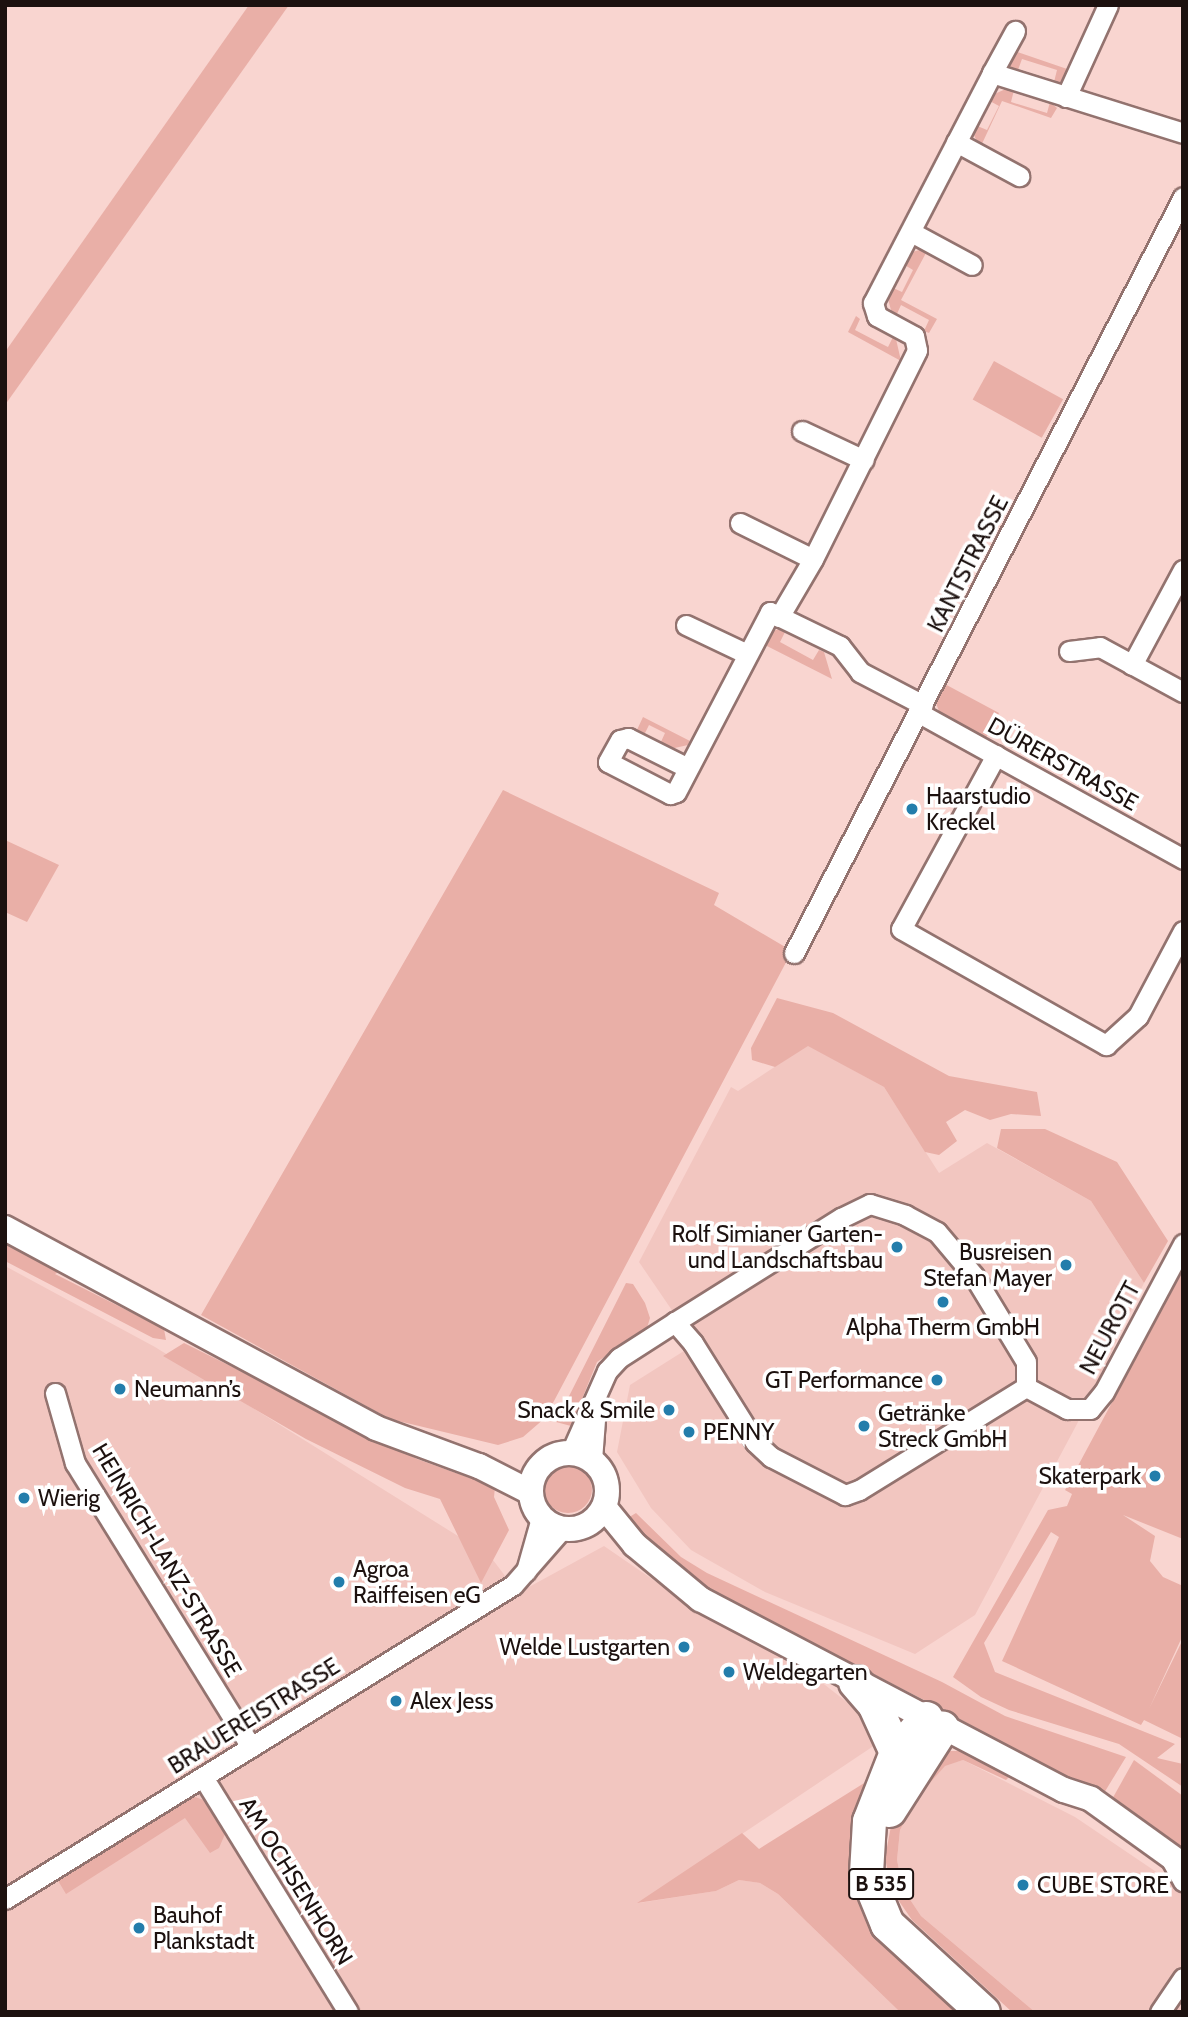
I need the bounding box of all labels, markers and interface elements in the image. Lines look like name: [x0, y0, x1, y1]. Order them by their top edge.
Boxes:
street label: KANTSTRASSE: [922, 491, 1014, 637]
street label: DÜRERSTRASSE: [983, 711, 1143, 817]
place label: Haarstudio Kreckel: [926, 782, 1031, 836]
marker: Haarstudio Kreckel: [904, 801, 920, 817]
place label: Rolf Simianer Garten- und Landschaftsbau: [672, 1220, 883, 1274]
place label: Busreisen Stefan Mayer: [923, 1238, 1052, 1292]
marker: Rolf Simianer Garten- und Landschaftsbau: [889, 1239, 905, 1255]
marker: Busreisen Stefan Mayer: [1058, 1257, 1074, 1273]
street label: NEUROTT: [1074, 1277, 1146, 1379]
marker: Alpha Therm GmbH: [935, 1294, 951, 1310]
place label: Alpha Therm GmbH: [846, 1313, 1040, 1341]
place label: GT Performance: [765, 1366, 923, 1394]
marker: GT Performance: [929, 1372, 945, 1388]
place label: Neumann’s: [134, 1375, 241, 1403]
marker: Neumann’s: [112, 1381, 128, 1397]
place label: Snack & Smile: [517, 1396, 655, 1424]
place label: Getränke Streck GmbH: [878, 1399, 1008, 1453]
marker: Snack & Smile: [661, 1402, 677, 1418]
place label: PENNY: [703, 1418, 774, 1446]
marker: Getränke Streck GmbH: [856, 1418, 872, 1434]
marker: PENNY: [681, 1424, 697, 1440]
street label: HEINRICH-LANZ-STRASSE: [86, 1438, 248, 1682]
place label: Skaterpark: [1039, 1462, 1141, 1490]
marker: Skaterpark: [1147, 1468, 1163, 1484]
place label: Wierig: [38, 1484, 100, 1512]
marker: Wierig: [16, 1490, 32, 1506]
place label: Agroa Raiffeisen eG: [353, 1555, 481, 1609]
marker: Agroa Raiffeisen eG: [331, 1574, 347, 1590]
place label: Welde Lustgarten: [500, 1633, 670, 1661]
marker: Welde Lustgarten: [676, 1639, 692, 1655]
street label: BRAUEREISTRASSE: [163, 1652, 345, 1780]
place label: Weldegarten: [743, 1658, 868, 1686]
marker: Weldegarten: [721, 1664, 737, 1680]
place label: Alex Jess: [410, 1687, 493, 1715]
marker: Alex Jess: [388, 1693, 404, 1709]
street label: AM OCHSENHORN: [233, 1792, 359, 1970]
road number: B 535: [848, 1867, 914, 1902]
place label: CUBE STORE: [1037, 1871, 1169, 1899]
marker: CUBE STORE: [1015, 1877, 1031, 1893]
place label: Bauhof Plankstadt: [153, 1901, 254, 1955]
marker: Bauhof Plankstadt: [131, 1920, 147, 1936]

